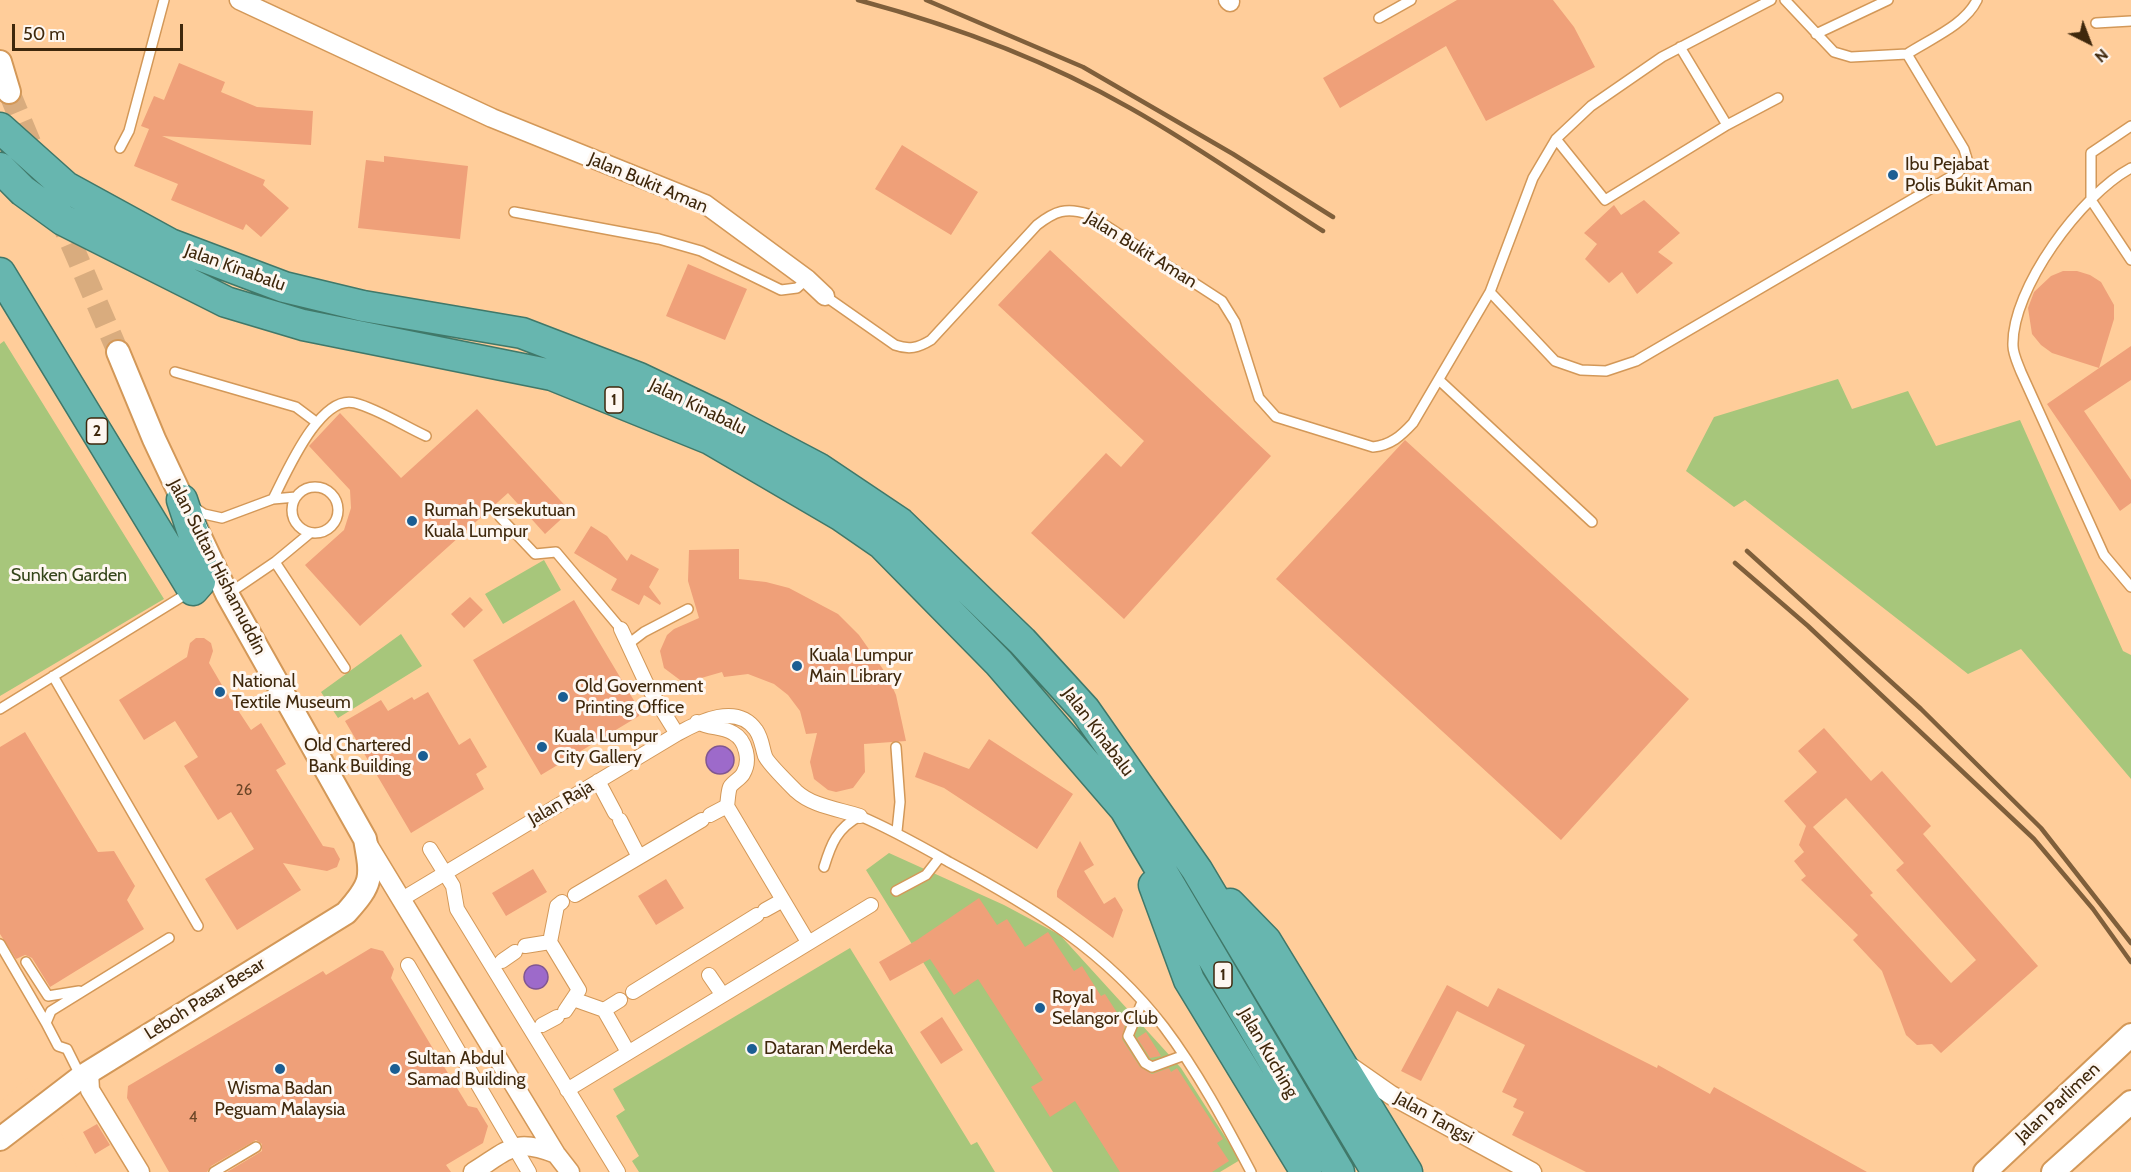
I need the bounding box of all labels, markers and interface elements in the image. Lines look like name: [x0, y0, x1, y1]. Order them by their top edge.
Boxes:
scale bar: [15, 12, 186, 50]
north arrow: [2059, 12, 2119, 72]
text: 50 m: [23, 23, 65, 45]
text: N: [2091, 45, 2112, 67]
street label: Jalan Bukit Aman: [585, 148, 711, 218]
place label: Ibu Pejabat Polis Bukit Aman: [1905, 154, 2032, 196]
marker: Ibu Pejabat Polis Bukit Aman: [1886, 168, 1900, 182]
street label: Jalan Bukit Aman: [1081, 207, 1201, 293]
street label: Jalan Kinabalu: [182, 240, 288, 296]
street label: Jalan Kinabalu: [646, 374, 750, 440]
road number: 1: [605, 387, 623, 413]
road number: 2: [86, 418, 108, 444]
street label: Jalan Sultan Hishamuddin: [163, 476, 271, 658]
place label: Rumah Persekutuan Kuala Lumpur: [424, 500, 576, 542]
marker: Rumah Persekutuan Kuala Lumpur: [405, 514, 419, 528]
park label: Sunken Garden: [11, 565, 127, 587]
place label: Kuala Lumpur Main Library: [809, 645, 913, 688]
marker: Kuala Lumpur Main Library: [790, 659, 804, 673]
place label: National Textile Museum: [232, 671, 351, 714]
place label: Old Government Printing Office: [575, 676, 703, 718]
street label: Jalan Kinabalu: [1058, 683, 1138, 781]
marker: National Textile Museum: [213, 685, 227, 699]
marker: Old Government Printing Office: [556, 690, 570, 704]
place label: Kuala Lumpur City Gallery: [554, 726, 658, 768]
place label: Old Chartered Bank Building: [304, 735, 411, 777]
marker: Kuala Lumpur City Gallery: [535, 740, 549, 754]
marker: Old Chartered Bank Building: [416, 749, 430, 763]
street label: Jalan Raja: [524, 776, 598, 830]
house number: 26: [236, 782, 252, 800]
street label: Leboh Pasar Besar: [141, 953, 269, 1045]
road number: 1: [1214, 962, 1232, 988]
place label: Royal Selangor Club: [1052, 987, 1158, 1030]
marker: Royal Selangor Club: [1033, 1001, 1047, 1015]
street label: Jalan Kuching: [1234, 1004, 1302, 1102]
place label: Dataran Merdeka: [764, 1038, 893, 1060]
marker: Dataran Merdeka: [745, 1042, 759, 1056]
place label: Sultan Abdul Samad Building: [407, 1048, 526, 1090]
street label: Jalan Parlimen: [2011, 1058, 2105, 1148]
marker: Wisma Badan Peguam Malaysia: [273, 1062, 287, 1076]
marker: Sultan Abdul Samad Building: [388, 1062, 402, 1076]
place label: Wisma Badan Peguam Malaysia: [215, 1078, 345, 1120]
street label: Jalan Tangsi: [1391, 1087, 1477, 1149]
house number: 4: [189, 1109, 197, 1127]

